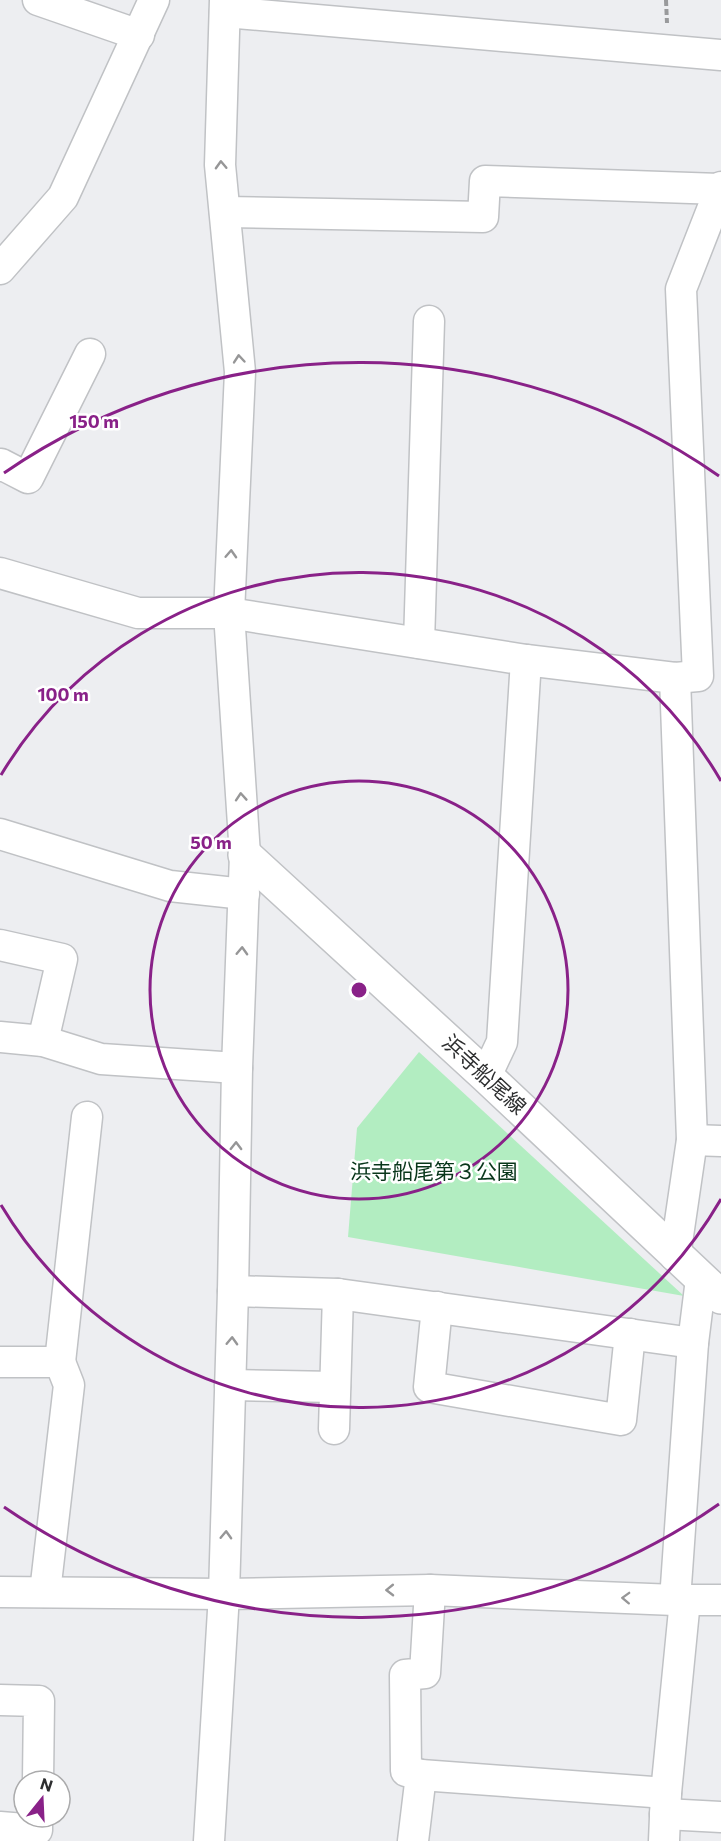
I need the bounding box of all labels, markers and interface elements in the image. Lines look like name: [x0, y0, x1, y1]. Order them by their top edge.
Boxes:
one-way arrow: [215, 161, 227, 170]
one-way arrow: [233, 355, 246, 364]
text: 150 m: [69, 410, 119, 432]
one-way arrow: [225, 550, 238, 559]
text: 100 m: [37, 683, 89, 705]
one-way arrow: [235, 792, 248, 801]
text: 50 m: [190, 831, 232, 853]
one-way arrow: [236, 946, 248, 955]
centre of rings: [349, 980, 369, 1000]
street label: 浜寺船尾線: [438, 1029, 532, 1119]
one-way arrow: [230, 1141, 242, 1150]
park label: 浜寺船尾第３公園: [350, 1158, 518, 1183]
one-way arrow: [225, 1336, 238, 1345]
one-way arrow: [219, 1531, 232, 1540]
one-way arrow: [385, 1584, 394, 1597]
one-way arrow: [622, 1592, 631, 1605]
north arrow: [12, 1769, 72, 1829]
text: N: [38, 1773, 55, 1795]

